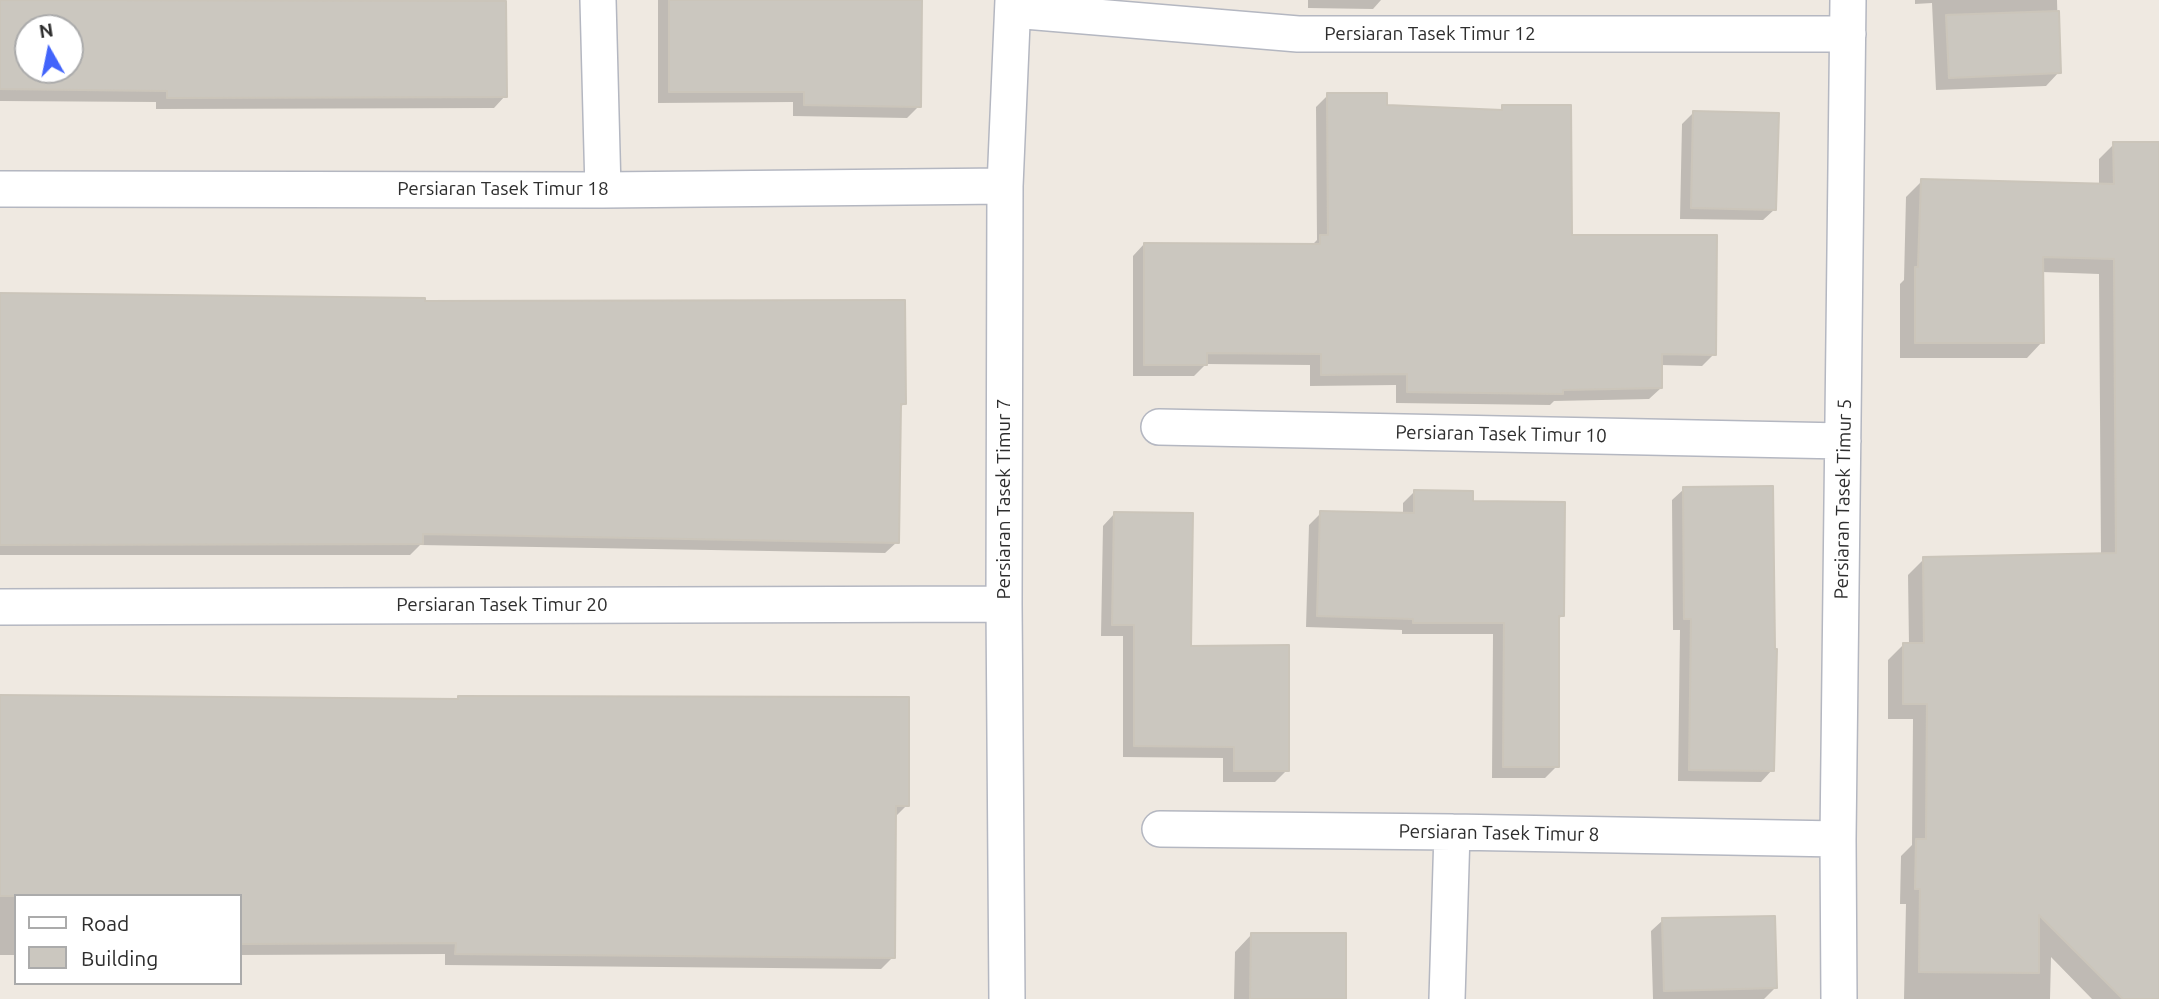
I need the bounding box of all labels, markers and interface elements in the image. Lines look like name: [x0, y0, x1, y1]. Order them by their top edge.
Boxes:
north arrow: [14, 14, 84, 84]
text: N: [37, 18, 55, 42]
street label: Persiaran Tasek Timur 12: [1324, 23, 1536, 45]
street label: Persiaran Tasek Timur 18: [397, 178, 609, 200]
street label: Persiaran Tasek Timur 5: [1830, 398, 1856, 600]
street label: Persiaran Tasek Timur 7: [993, 399, 1015, 599]
street label: Persiaran Tasek Timur 10: [1395, 421, 1607, 447]
street label: Persiaran Tasek Timur 20: [396, 594, 608, 616]
street label: Persiaran Tasek Timur 8: [1398, 820, 1600, 846]
legend: [14, 894, 242, 985]
text: Road: [81, 911, 129, 935]
text: Building: [81, 946, 158, 970]

